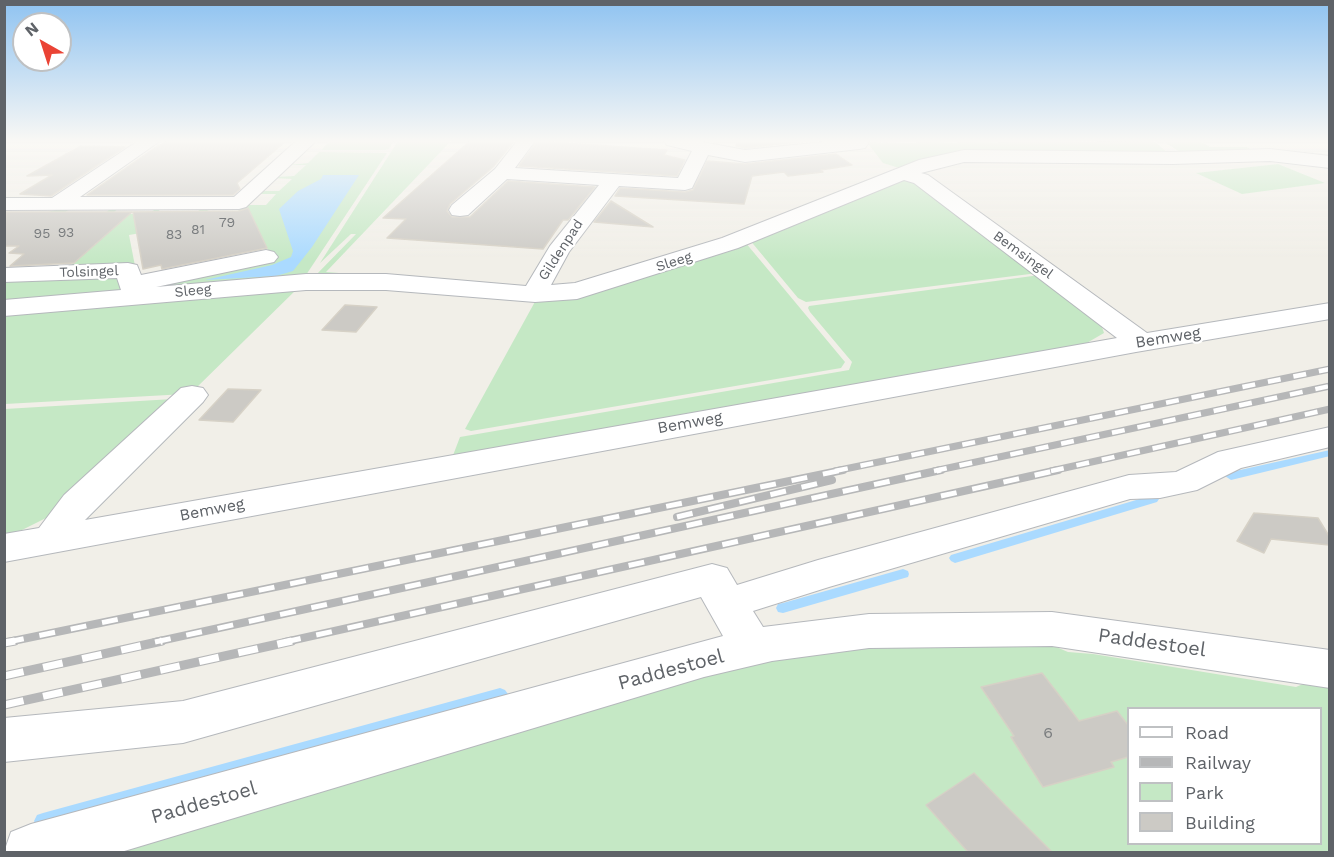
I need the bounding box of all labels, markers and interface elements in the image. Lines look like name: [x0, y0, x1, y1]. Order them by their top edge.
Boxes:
north arrow: [12, 12, 72, 72]
text: N: [21, 18, 42, 40]
house number: 79: [219, 215, 235, 231]
street label: Gildenpad: [535, 216, 587, 284]
house number: 81: [191, 222, 205, 238]
house number: 93: [58, 225, 74, 241]
house number: 95: [34, 226, 50, 242]
house number: 83: [166, 227, 182, 243]
street label: Bemsingel: [990, 228, 1056, 282]
street label: Sleeg: [654, 248, 694, 276]
street label: Tolsingel: [59, 263, 119, 281]
street label: Sleeg: [174, 281, 212, 301]
street label: Bemweg: [1134, 323, 1202, 353]
street label: Bemweg: [656, 408, 724, 438]
street label: Bemweg: [178, 494, 246, 526]
street label: Paddestoel: [1096, 624, 1208, 662]
street label: Paddestoel: [615, 644, 727, 696]
legend: [1127, 707, 1322, 845]
text: Road: [1185, 722, 1229, 743]
house number: 6: [1043, 723, 1053, 743]
text: Railway: [1185, 752, 1251, 773]
street label: Paddestoel: [148, 776, 260, 830]
text: Park: [1185, 782, 1224, 803]
text: Building: [1185, 812, 1255, 833]

